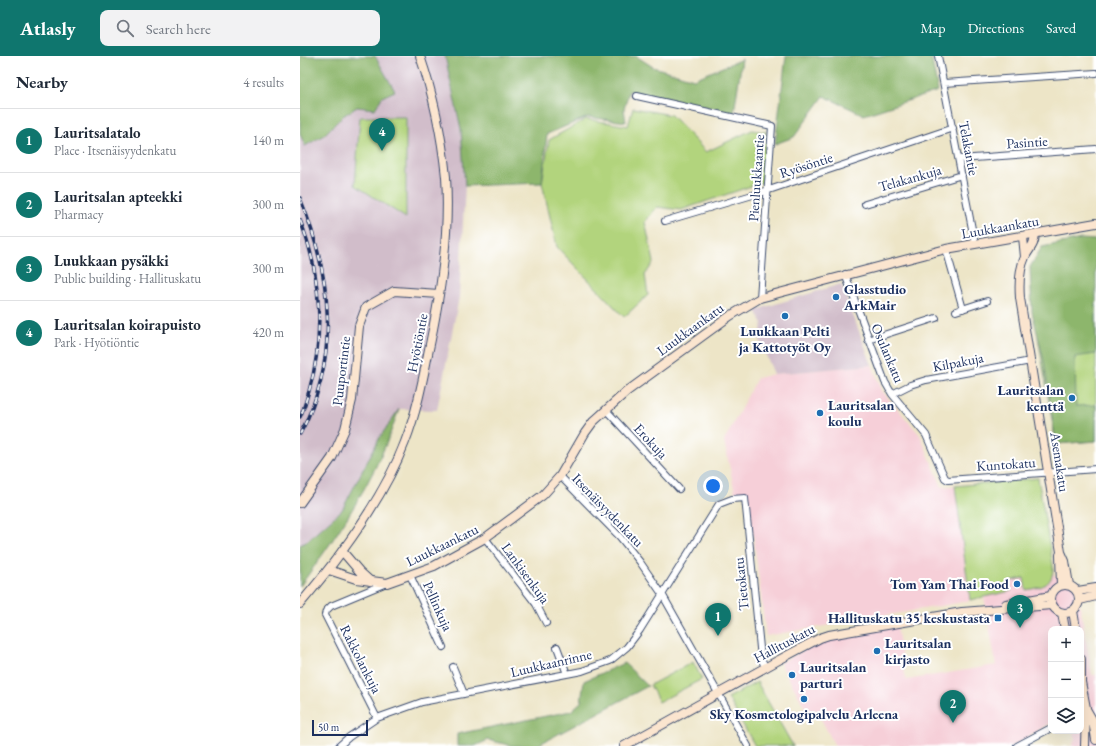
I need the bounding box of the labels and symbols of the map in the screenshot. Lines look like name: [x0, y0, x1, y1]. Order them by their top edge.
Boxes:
pin: 4: [369, 118, 395, 151]
street label: Telakantie: [955, 119, 983, 177]
street label: Pasintie: [1006, 132, 1049, 152]
street label: Pienluukkaantie: [744, 133, 768, 222]
street label: Ryösöntie: [777, 148, 835, 182]
street label: Telakankuja: [876, 160, 944, 196]
street label: Luukkaankatu: [960, 211, 1041, 243]
place label: Glasstudio ArkMair: [843, 280, 906, 314]
marker: Glasstudio ArkMair: [831, 292, 841, 302]
street label: Luukkaankatu: [653, 298, 728, 359]
marker: Luukkaan Pelti ja Kattotyöt Oy: [780, 311, 790, 321]
street label: Hyötiöntie: [402, 312, 432, 374]
street label: Osulankatu: [867, 321, 909, 386]
place label: Luukkaan Pelti ja Kattotyöt Oy: [738, 322, 831, 356]
street label: Puuportintie: [328, 335, 354, 407]
street label: Kilpakuja: [931, 348, 985, 376]
place label: Lauritsalan kenttä: [998, 381, 1065, 415]
marker: Lauritsalan kenttä: [1067, 393, 1077, 403]
place label: Lauritsalan koulu: [828, 396, 895, 430]
marker: Lauritsalan koulu: [815, 408, 825, 418]
street label: Erokuja: [630, 420, 672, 463]
street label: Asemakatu: [1046, 430, 1074, 494]
street label: Kuntokatu: [976, 453, 1037, 475]
street label: Itsenäisyydenkatu: [568, 469, 648, 551]
your location: [703, 476, 723, 496]
street label: Luukkaankatu: [403, 519, 482, 570]
street label: Lankisenkuja: [498, 539, 554, 607]
street label: Tietokatu: [729, 556, 753, 611]
place label: Tom Yam Thai Food: [890, 575, 1009, 593]
street label: Pellinkuja: [419, 578, 457, 634]
marker: Tom Yam Thai Food: [1012, 579, 1022, 589]
pin: 3: [1007, 595, 1033, 628]
pin: 1: [705, 603, 731, 636]
place label: Hallituskatu 35 keskustasta: [828, 609, 991, 627]
marker: Hallituskatu 35 keskustasta: [993, 613, 1003, 623]
street label: Hallituskatu: [750, 619, 818, 667]
street label: Rakkolankuja: [336, 622, 386, 697]
place label: Lauritsalan kirjasto: [885, 634, 952, 668]
street label: Luukkaanrinne: [509, 645, 594, 681]
marker: Lauritsalan kirjasto: [872, 646, 882, 656]
place label: Lauritsalan parturi: [800, 658, 867, 692]
marker: Lauritsalan parturi: [787, 670, 797, 680]
pin: 2: [940, 690, 966, 723]
marker: Sky Kosmetologipalvelu Arleena: [799, 694, 809, 704]
place label: Sky Kosmetologipalvelu Arleena: [710, 705, 899, 723]
scale bar: [312, 718, 368, 737]

